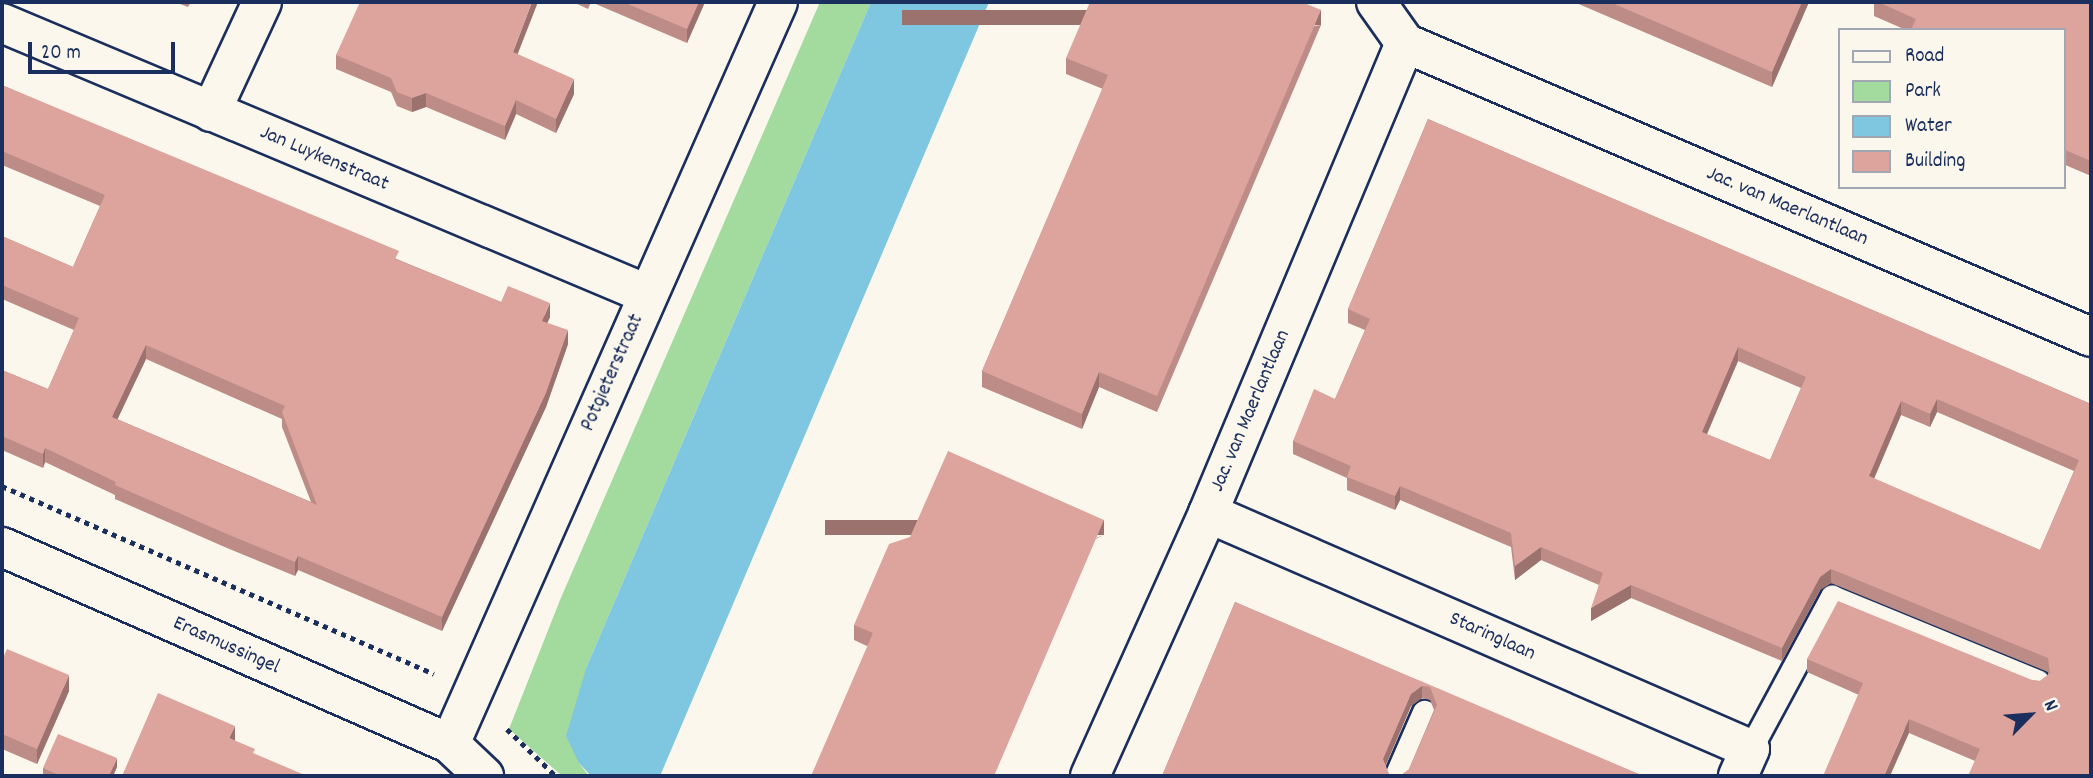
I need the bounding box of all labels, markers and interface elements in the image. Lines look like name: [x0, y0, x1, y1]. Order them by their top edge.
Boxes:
scale bar: [32, 28, 178, 72]
legend: [1838, 28, 2065, 189]
text: 20 m: [41, 39, 81, 69]
text: Road: [1905, 42, 1944, 72]
text: Park: [1905, 77, 1941, 107]
text: Water: [1905, 112, 1952, 142]
street label: Jan Luykenstraat: [256, 121, 392, 197]
text: Building: [1905, 147, 1965, 177]
street label: Jac. van Maerlantlaan: [1702, 162, 1872, 252]
street label: Potgieterstraat: [576, 311, 650, 435]
street label: Jac. van Maerlantlaan: [1206, 326, 1296, 496]
street label: Staringlaan: [1445, 607, 1539, 667]
street label: Erasmussingel: [169, 611, 283, 681]
north arrow: [1995, 680, 2065, 750]
text: N: [2035, 696, 2064, 716]

